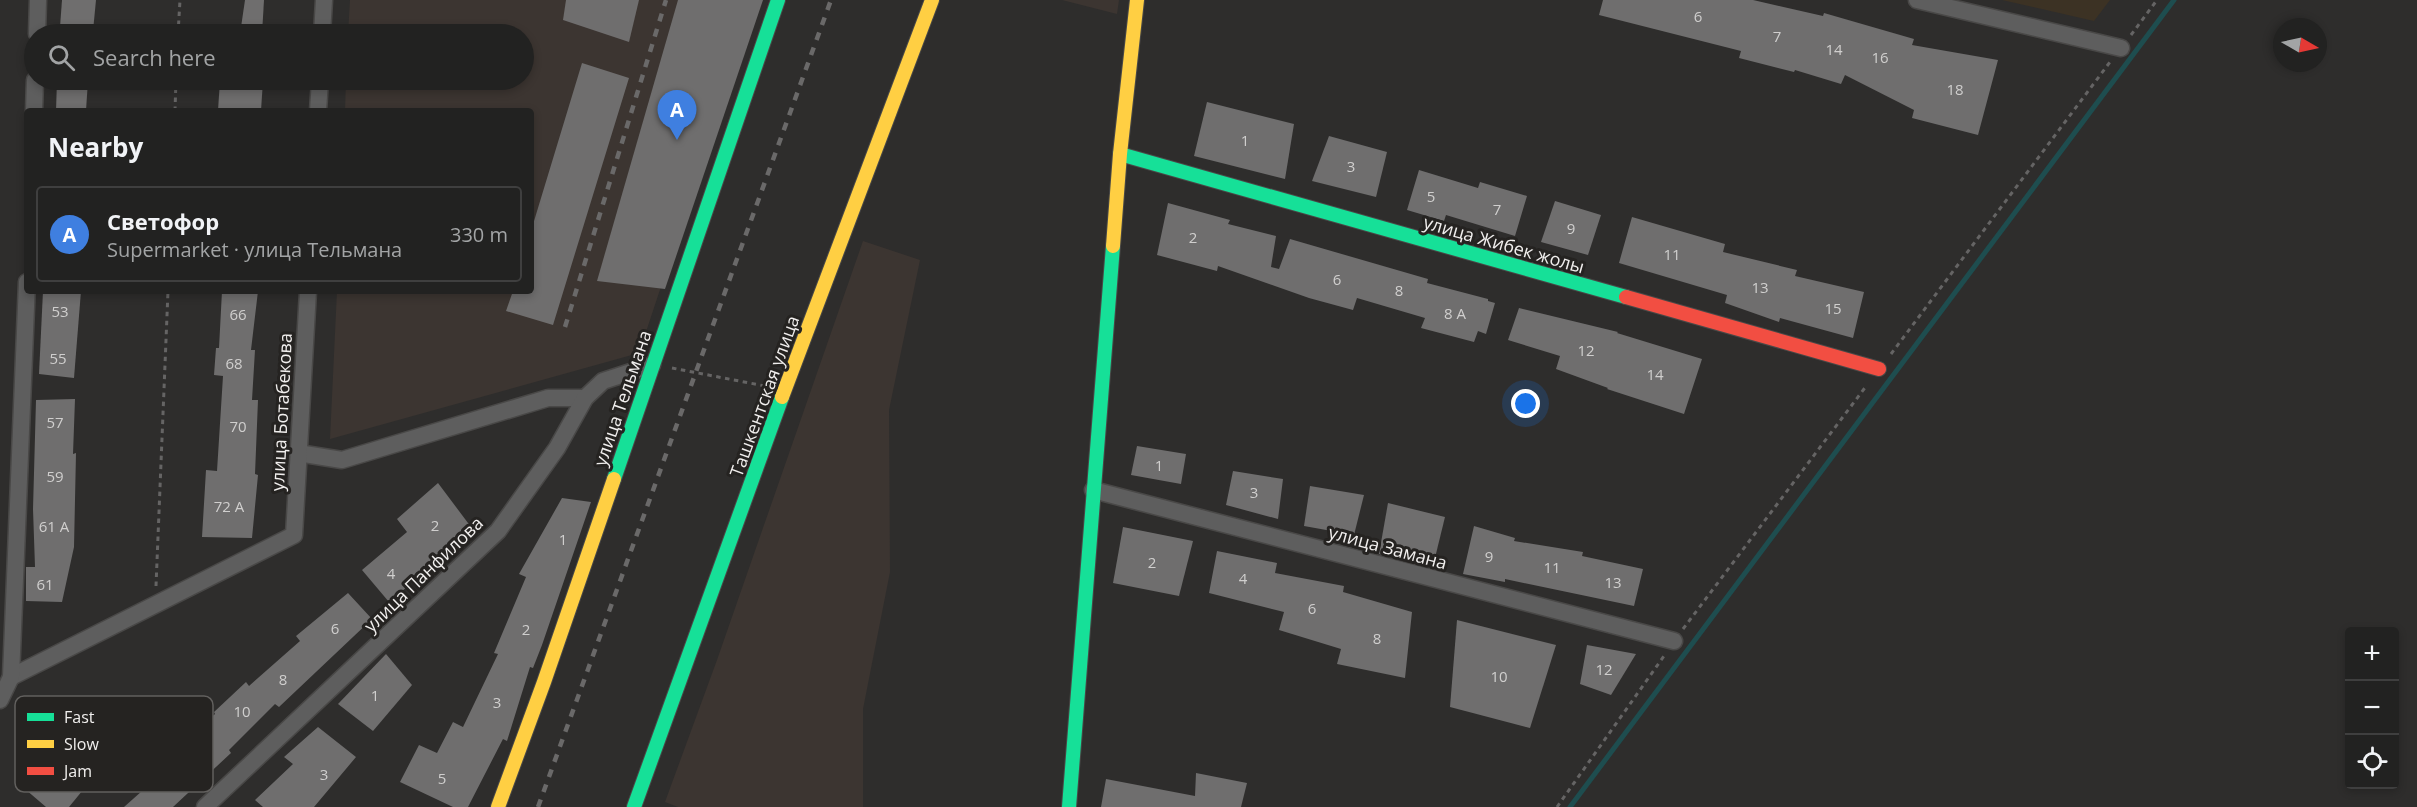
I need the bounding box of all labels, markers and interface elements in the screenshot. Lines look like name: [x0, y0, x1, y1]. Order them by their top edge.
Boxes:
house number: 6: [1694, 6, 1702, 26]
north arrow: [2273, 18, 2327, 72]
search box: [24, 24, 534, 90]
house number: 7: [1773, 26, 1781, 46]
house number: 14: [1825, 39, 1843, 59]
icon: search: [45, 41, 78, 74]
text: Search here: [93, 42, 216, 72]
house number: 16: [1871, 47, 1889, 67]
house number: 18: [1946, 79, 1964, 99]
pin: A: [658, 90, 696, 140]
text: Nearby: [48, 129, 143, 165]
house number: 1: [1241, 130, 1249, 150]
house number: 3: [1347, 156, 1355, 176]
house number: 5: [1427, 186, 1435, 206]
house number: 7: [1493, 199, 1501, 219]
text: Светофор: [107, 206, 219, 236]
street label: улица Жибек жолы: [1421, 210, 1587, 278]
house number: 9: [1567, 218, 1575, 238]
text: A: [63, 221, 76, 248]
text: 330 m: [450, 221, 508, 248]
house number: 2: [1189, 227, 1197, 247]
text: Supermarket · улица Тельмана: [107, 236, 402, 263]
house number: 11: [1663, 244, 1681, 264]
house number: 6: [1333, 269, 1341, 289]
house number: 13: [1751, 277, 1769, 297]
house number: 8: [1395, 280, 1403, 300]
house number: 15: [1824, 298, 1842, 318]
house number: 53: [51, 301, 69, 321]
house number: 8 А: [1444, 303, 1466, 323]
house number: 66: [229, 304, 247, 324]
street label: Ташкентская улица: [724, 312, 804, 480]
street label: улица Тельмана: [587, 327, 657, 469]
street label: улица Ботабекова: [265, 332, 297, 492]
house number: 12: [1577, 340, 1595, 360]
house number: 55: [49, 348, 67, 368]
house number: 68: [225, 353, 243, 373]
house number: 14: [1646, 364, 1664, 384]
your location: [1511, 389, 1540, 418]
house number: 57: [46, 412, 64, 432]
house number: 70: [229, 416, 247, 436]
house number: 1: [1155, 455, 1163, 475]
house number: 59: [46, 466, 64, 486]
house number: 3: [1250, 482, 1258, 502]
house number: 72 А: [214, 496, 245, 516]
street label: улица Панфилова: [358, 511, 488, 637]
house number: 2: [431, 515, 439, 535]
house number: 61 А: [39, 516, 70, 536]
street label: улица Замана: [1326, 520, 1450, 574]
house number: 1: [559, 529, 567, 549]
house number: 9: [1485, 546, 1493, 566]
house number: 2: [1148, 552, 1156, 572]
house number: 11: [1543, 557, 1561, 577]
house number: 4: [387, 563, 396, 583]
house number: 4: [1239, 568, 1248, 588]
house number: 13: [1604, 572, 1622, 592]
house number: 61: [36, 574, 54, 594]
house number: 6: [1308, 598, 1316, 618]
house number: 6: [331, 618, 339, 638]
house number: 2: [522, 619, 530, 639]
map controls: [2345, 627, 2399, 789]
button: +: [2345, 627, 2399, 681]
house number: 8: [1373, 628, 1381, 648]
house number: 12: [1595, 659, 1613, 679]
house number: 10: [1490, 666, 1508, 686]
house number: 8: [279, 669, 287, 689]
button: −: [2345, 681, 2399, 735]
house number: 1: [371, 685, 379, 705]
house number: 3: [493, 692, 501, 712]
legend: [15, 696, 213, 792]
house number: 10: [233, 701, 251, 721]
text: Fast: [64, 706, 95, 728]
text: Slow: [64, 733, 99, 755]
button: locate: [2345, 735, 2399, 789]
text: Jam: [62, 760, 92, 782]
house number: 3: [320, 764, 328, 784]
house number: 5: [438, 768, 446, 788]

